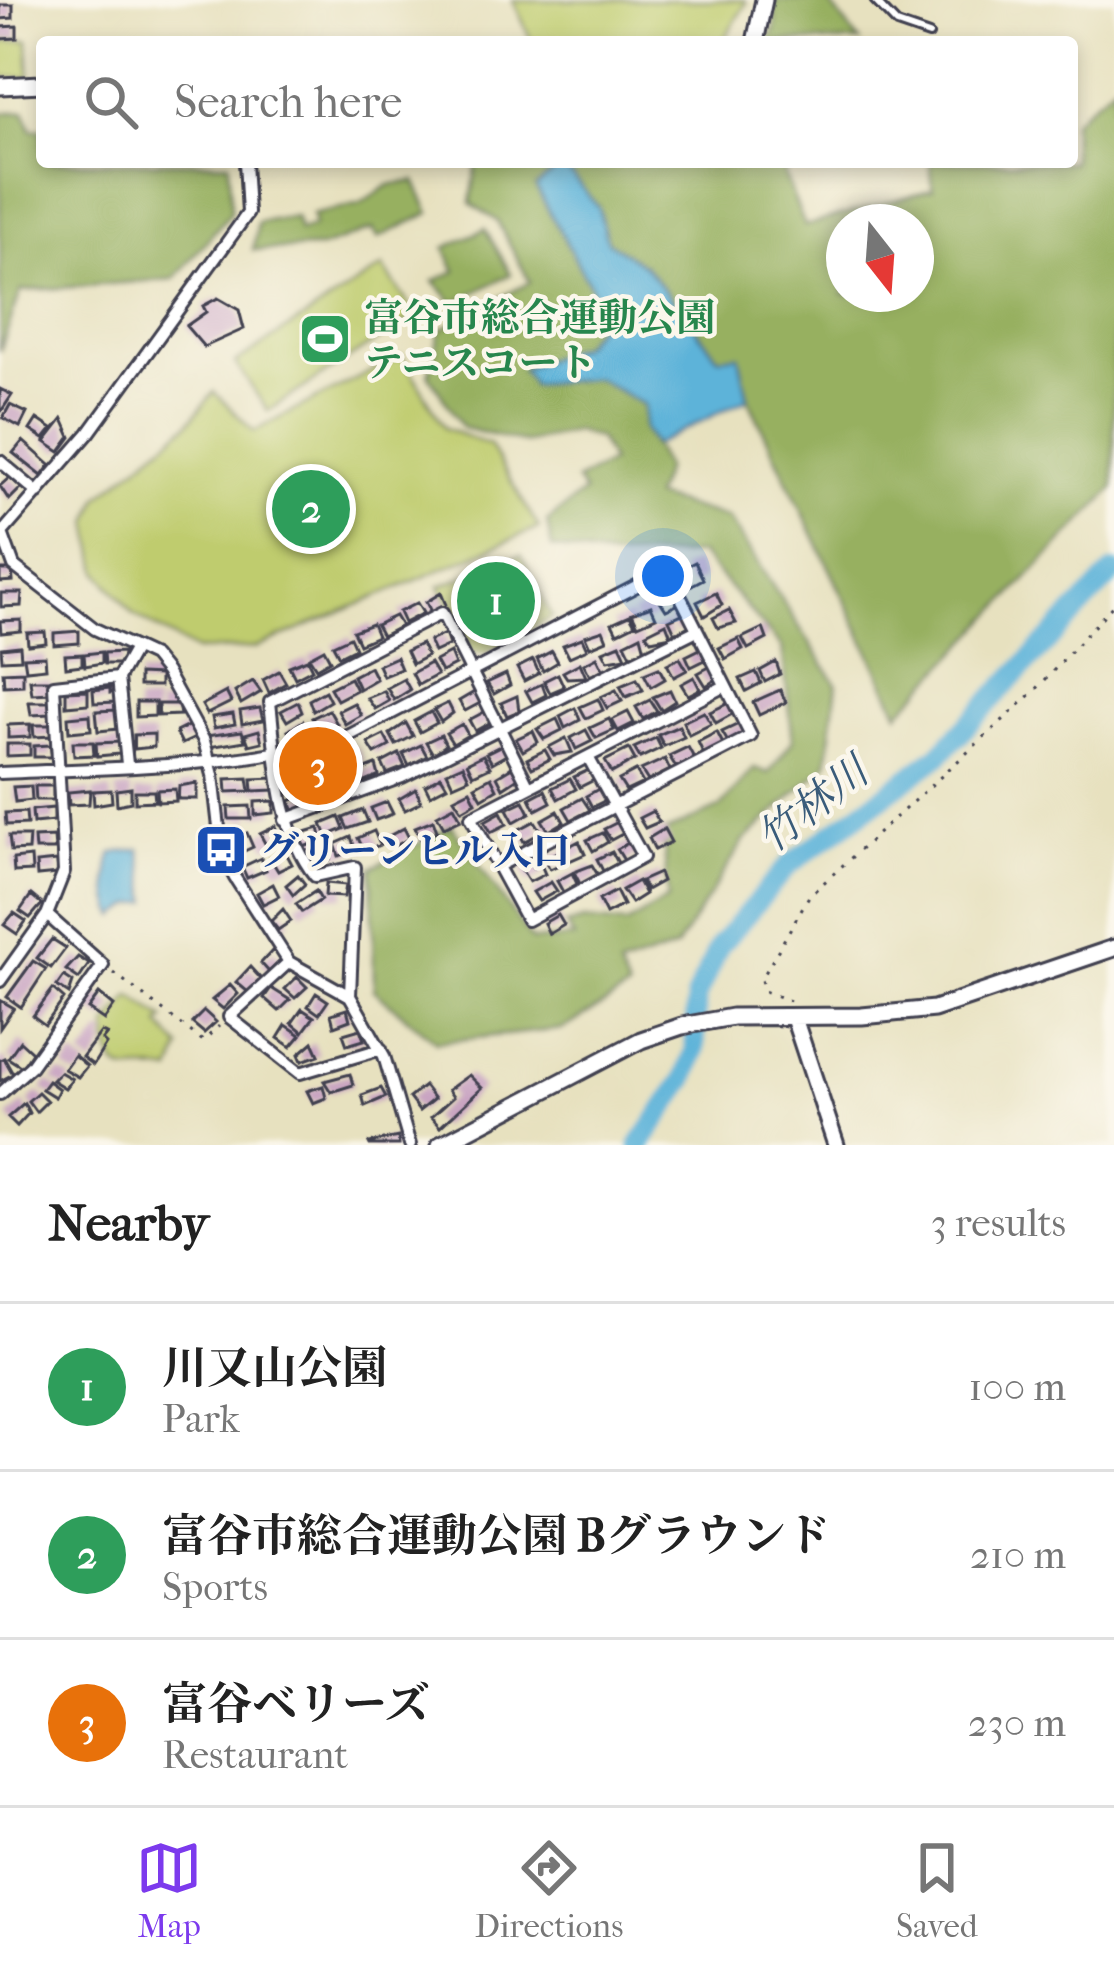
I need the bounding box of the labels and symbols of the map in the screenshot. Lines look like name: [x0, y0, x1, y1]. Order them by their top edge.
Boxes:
north arrow: [826, 204, 934, 312]
place label: 富谷市総合運動公園 テニスコート: [364, 295, 715, 386]
sports icon: 富谷市総合運動公園 テニスコート: [297, 311, 353, 367]
pin: 2: [272, 464, 350, 554]
your location: [633, 546, 693, 606]
pin: 1: [457, 556, 535, 646]
pin: 3: [279, 721, 357, 811]
water label: 竹林川: [748, 745, 881, 863]
bus stop icon: グリーンヒル入口: [193, 822, 249, 878]
place label: グリーンヒル入口: [260, 828, 571, 874]

